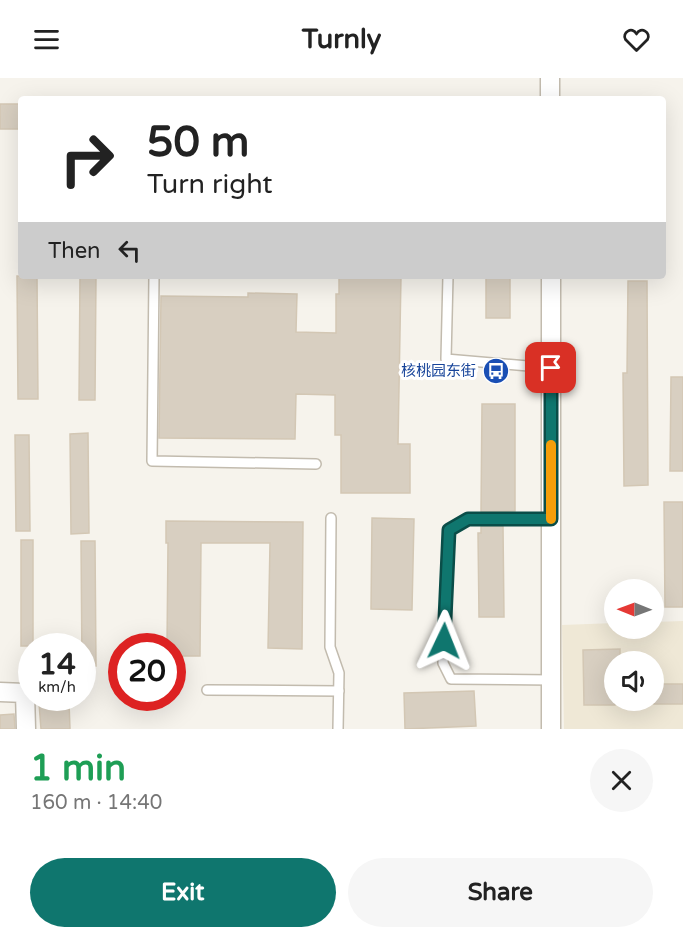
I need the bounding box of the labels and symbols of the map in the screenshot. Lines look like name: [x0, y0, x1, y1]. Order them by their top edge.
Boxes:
pin: [525, 342, 576, 393]
bus stop icon: 核桃园东街: [481, 356, 511, 386]
place label: 核桃园东街: [401, 362, 476, 380]
north arrow: [604, 579, 664, 639]
position arrow: [412, 609, 476, 673]
speed limit sign: 20: [108, 633, 186, 711]

